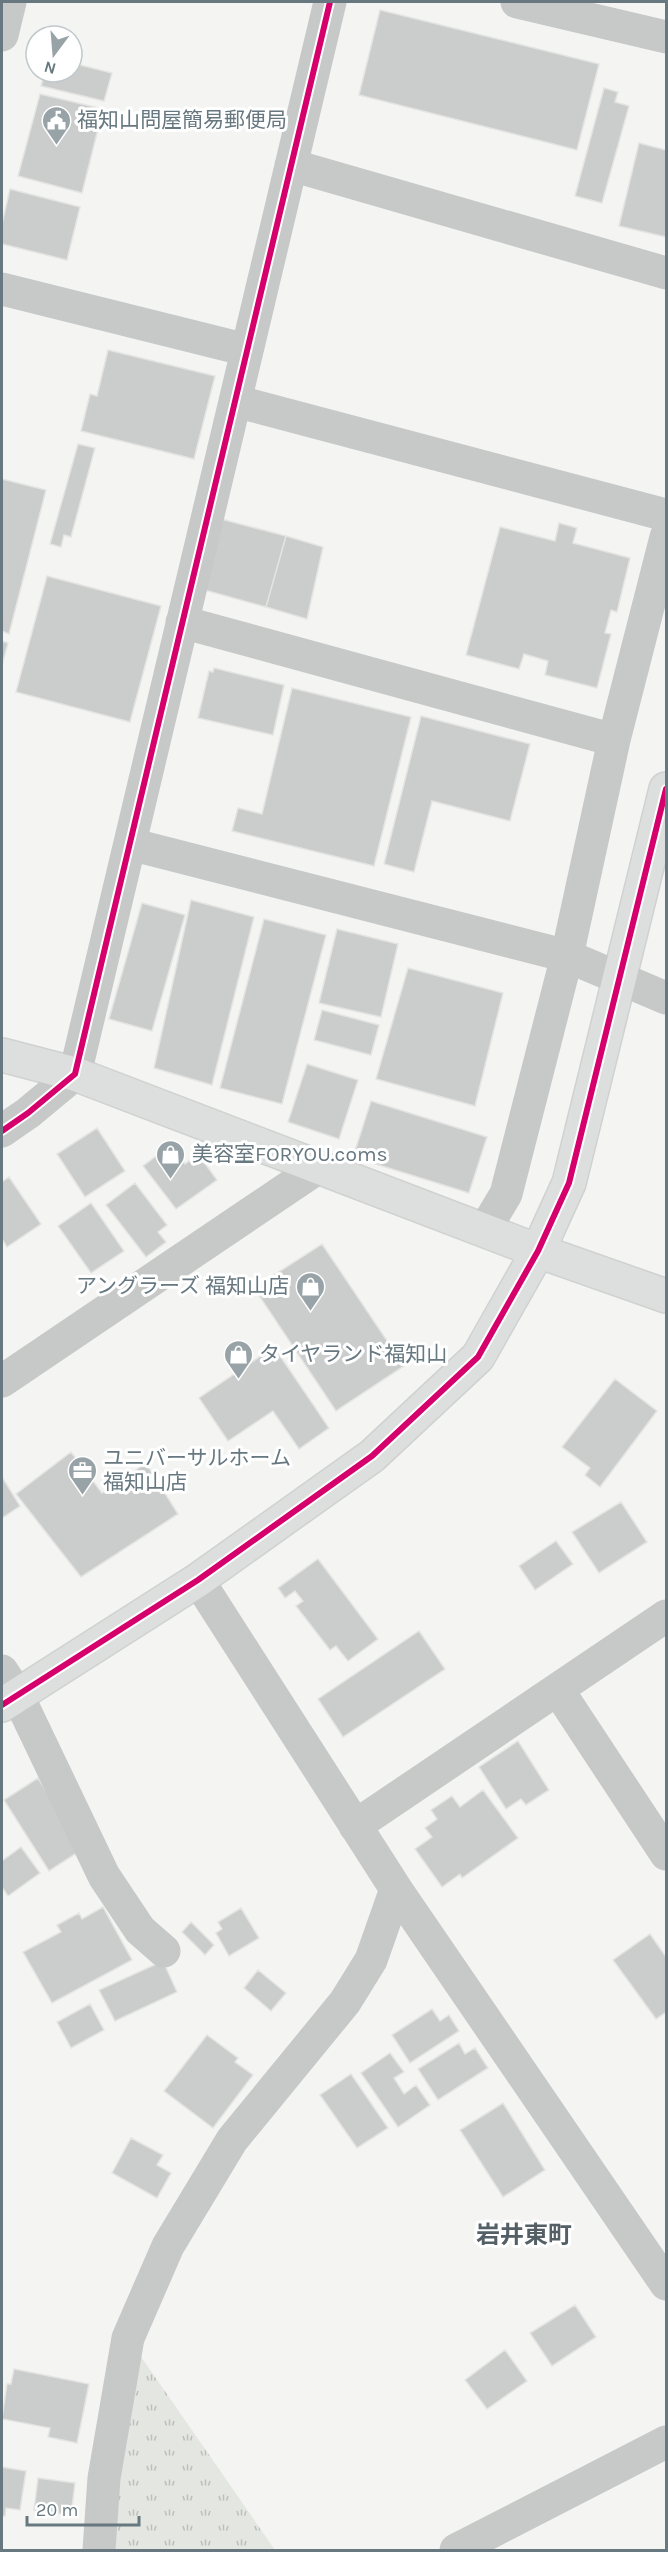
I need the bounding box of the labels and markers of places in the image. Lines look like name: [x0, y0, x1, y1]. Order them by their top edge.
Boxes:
public building icon: 福知山問屋簡易郵便局: [40, 104, 72, 146]
place label: 福知山問屋簡易郵便局: [77, 108, 287, 132]
shop icon: 美容室FORYOU.coms: [155, 1138, 187, 1180]
place label: 美容室FORYOU.coms: [192, 1142, 388, 1166]
shop icon: アングラーズ 福知山店: [294, 1270, 326, 1312]
place label: アングラーズ 福知山店: [76, 1274, 289, 1298]
shop icon: タイヤランド福知山: [222, 1338, 254, 1380]
place label: タイヤランド福知山: [259, 1342, 447, 1366]
place label: ユニバーサルホーム 福知山店: [103, 1446, 291, 1494]
office icon: ユニバーサルホーム 福知山店: [66, 1454, 98, 1496]

